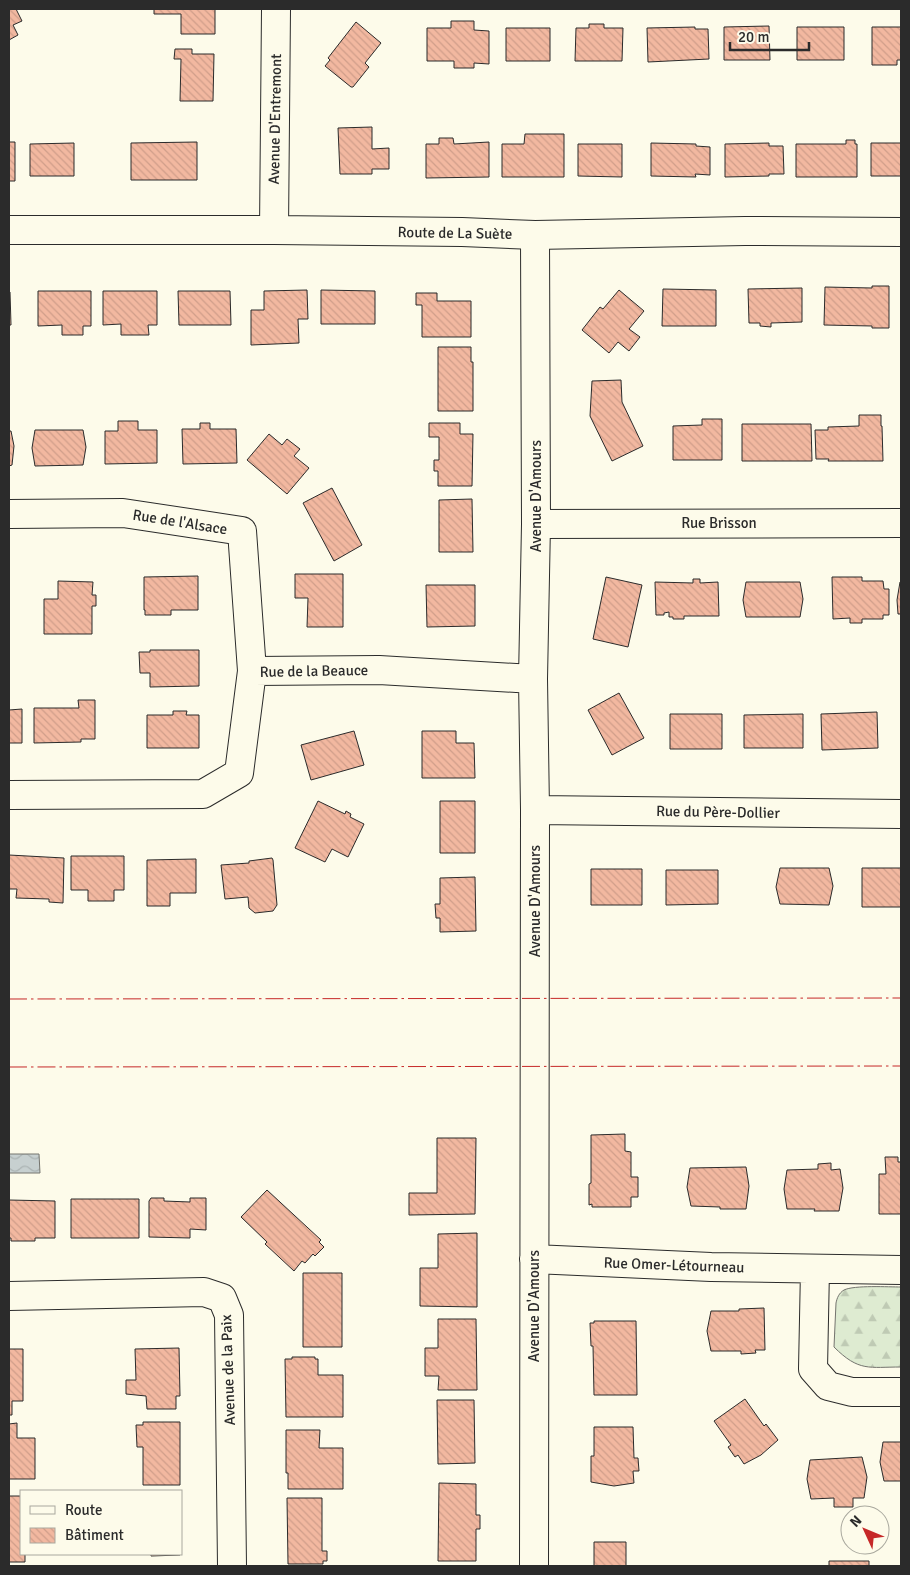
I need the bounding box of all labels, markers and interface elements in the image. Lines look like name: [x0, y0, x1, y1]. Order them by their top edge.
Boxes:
scale bar: [730, 20, 809, 52]
text: 20 m: [738, 28, 769, 46]
street label: Avenue D'Entremont: [265, 53, 285, 185]
street label: Route de La Suète: [397, 223, 513, 243]
street label: Avenue D'Amours: [527, 439, 545, 552]
street label: Rue de l'Alsace: [131, 506, 229, 538]
street label: Rue Brisson: [681, 514, 757, 532]
street label: Rue de la Beauce: [260, 661, 368, 681]
street label: Rue du Père-Dollier: [656, 802, 781, 822]
street label: Avenue D'Amours: [526, 844, 544, 957]
street label: Avenue D'Amours: [525, 1249, 543, 1362]
street label: Rue Omer-Létourneau: [603, 1254, 745, 1276]
street label: Avenue de la Paix: [217, 1314, 239, 1426]
legend: [20, 1490, 182, 1555]
text: Route: [65, 1501, 102, 1519]
north arrow: [840, 1505, 890, 1555]
text: N: [847, 1512, 866, 1531]
text: Bâtiment: [65, 1526, 124, 1544]

